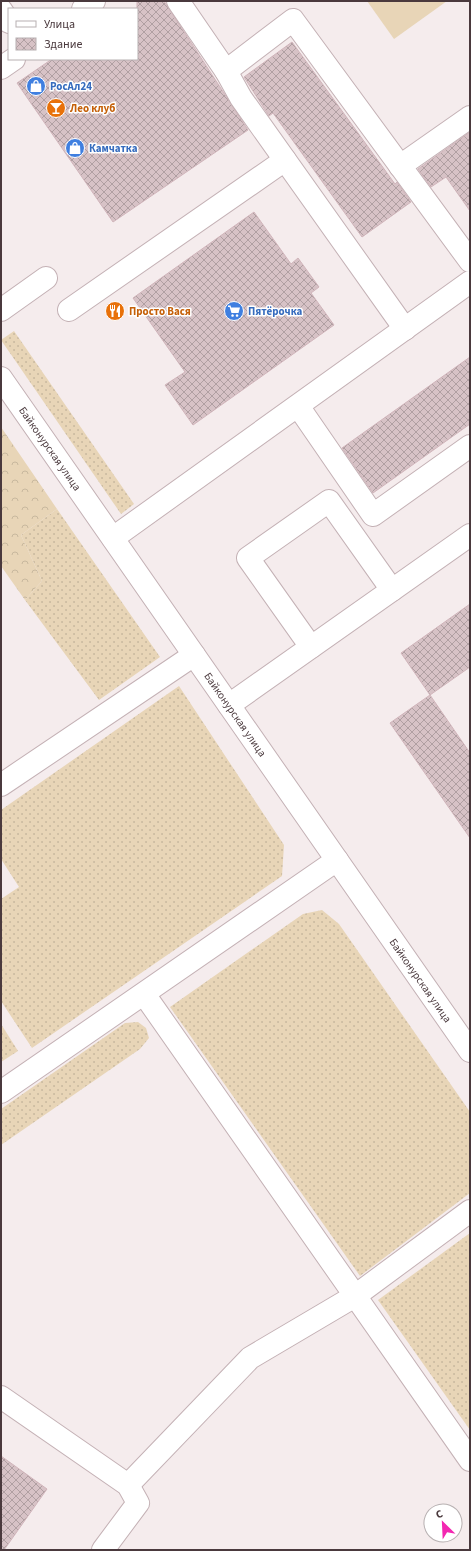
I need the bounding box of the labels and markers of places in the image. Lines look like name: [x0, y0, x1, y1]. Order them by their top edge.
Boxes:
shop icon: РосАл24: [25, 75, 47, 97]
place label: РосАл24: [50, 79, 92, 94]
bar icon: Лео клуб: [45, 97, 67, 119]
place label: Лео клуб: [69, 101, 115, 116]
shop icon: Камчатка: [64, 137, 86, 159]
place label: Камчатка: [89, 141, 138, 156]
restaurant icon: Просто Вася: [104, 300, 126, 322]
supermarket icon: Пятёрочка: [223, 300, 245, 322]
place label: Просто Вася: [129, 304, 191, 319]
place label: Пятёрочка: [248, 304, 303, 319]

